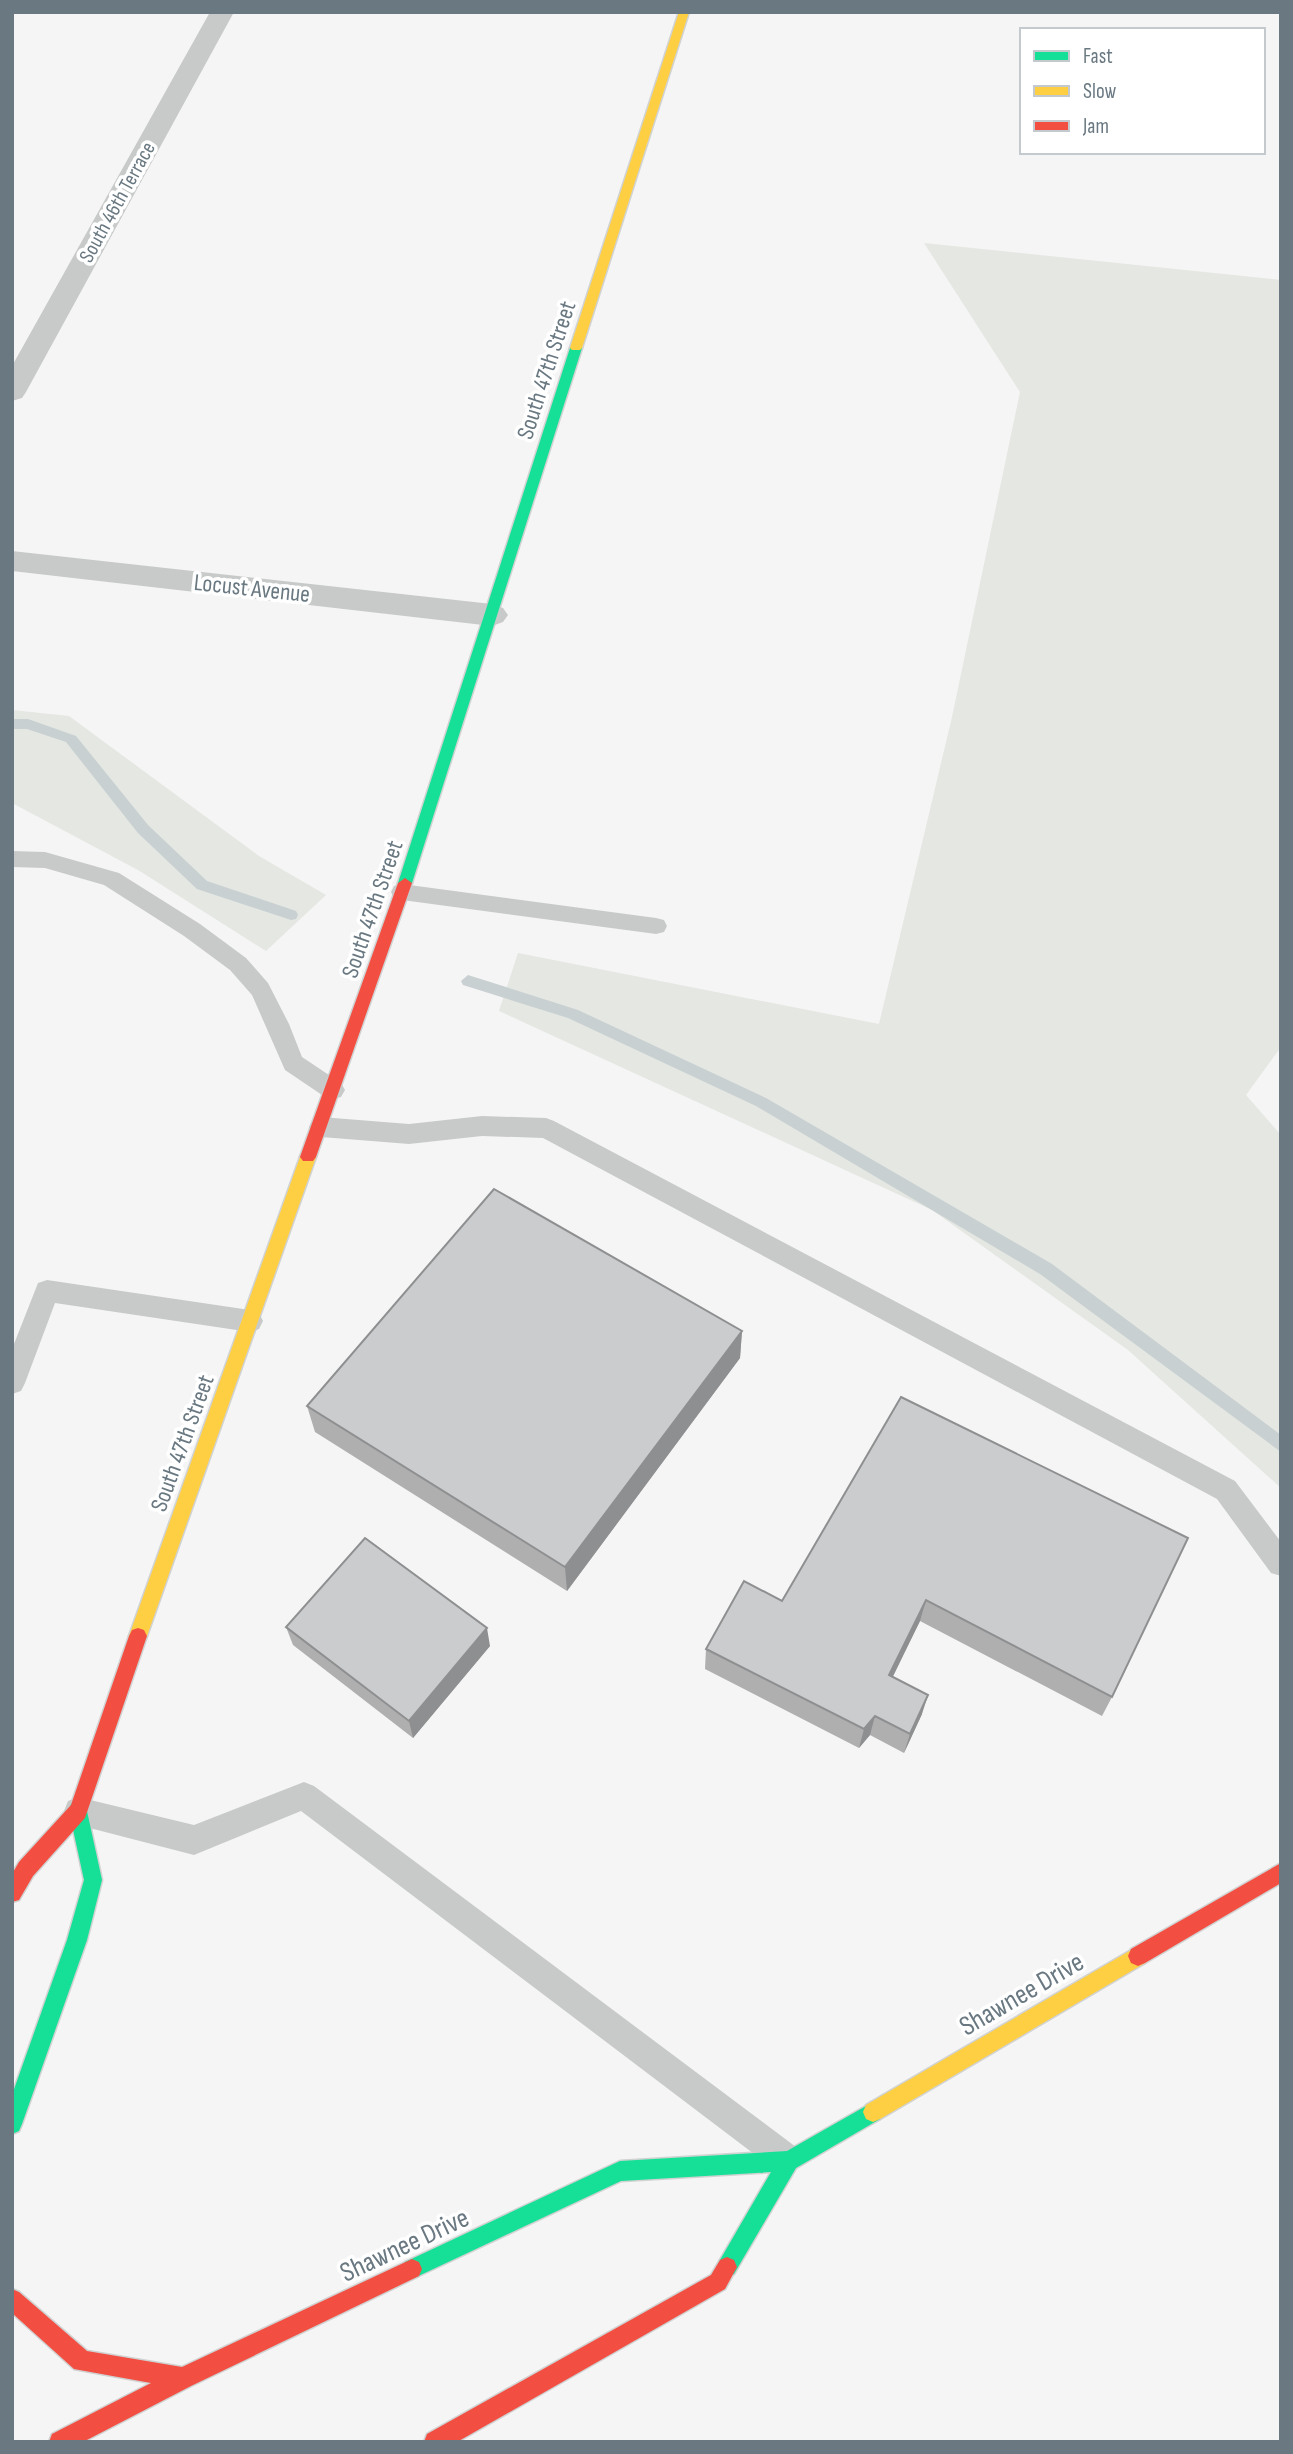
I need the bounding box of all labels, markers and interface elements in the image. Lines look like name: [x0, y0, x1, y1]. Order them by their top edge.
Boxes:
legend: [1020, 28, 1265, 154]
text: Fast: [1083, 44, 1113, 69]
text: Slow: [1083, 79, 1117, 104]
text: Jam: [1082, 114, 1109, 139]
street label: South 46th Terrace: [74, 138, 161, 267]
street label: South 47th Street: [511, 297, 582, 443]
street label: Locust Avenue: [192, 568, 311, 609]
street label: South 47th Street: [335, 837, 410, 982]
street label: South 47th Street: [144, 1371, 221, 1516]
street label: Shawnee Drive: [954, 1945, 1090, 2043]
street label: Shawnee Drive: [335, 2201, 474, 2290]

